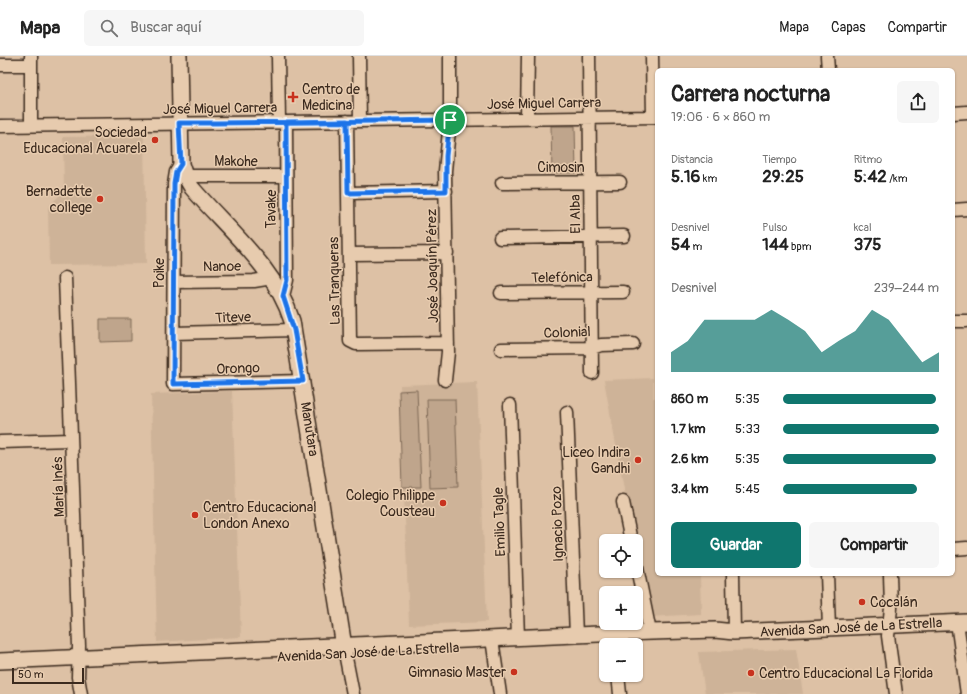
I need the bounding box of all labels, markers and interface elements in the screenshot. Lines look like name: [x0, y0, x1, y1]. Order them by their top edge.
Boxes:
search box: [84, 10, 364, 46]
text: Mapa: [20, 16, 60, 40]
icon: search: [98, 17, 120, 39]
text: Buscar aquí: [130, 18, 202, 37]
text: Mapa: [779, 19, 809, 36]
text: Capas: [831, 19, 866, 36]
text: Compartir: [888, 19, 947, 36]
text: Carrera nocturna: [671, 80, 830, 108]
place label: Centro de Medicina: [302, 81, 360, 114]
button: share: [897, 81, 939, 123]
marker: Centro de Medicina: [287, 91, 299, 103]
street label: José Miguel Carrera: [487, 94, 601, 113]
street label: José Miguel Carrera: [163, 99, 277, 118]
pin: [433, 103, 467, 137]
icon: arrive: [439, 109, 461, 131]
text: 19:06 · 6 × 860 m: [671, 109, 770, 125]
place label: Sociedad Educacional Acuarela: [23, 124, 147, 157]
marker: Sociedad Educacional Acuarela: [150, 135, 160, 145]
street label: Makohe: [214, 153, 258, 170]
text: Distancia: [671, 153, 713, 166]
text: Tiempo: [762, 153, 797, 166]
text: Ritmo: [854, 153, 882, 166]
street label: Cimosin: [537, 159, 585, 176]
text: 5.16: [671, 166, 700, 187]
text: 29:25: [762, 166, 804, 187]
text: 5:42: [854, 166, 887, 187]
text: km: [700, 172, 717, 185]
text: /km: [887, 172, 907, 185]
place label: Bernadette college: [26, 183, 92, 216]
street label: Tavake: [263, 189, 280, 229]
marker: Bernadette college: [95, 194, 105, 204]
street label: El Alba: [567, 194, 584, 234]
street label: José Joaquín Pérez: [423, 209, 442, 323]
text: Desnivel: [671, 221, 710, 234]
text: Pulso: [762, 221, 787, 234]
text: kcal: [854, 221, 872, 234]
text: 54: [671, 234, 690, 255]
text: 144: [762, 234, 789, 255]
text: 375: [854, 234, 881, 255]
street label: Las Tranqueras: [325, 236, 344, 325]
text: m: [690, 240, 702, 253]
text: bpm: [789, 240, 811, 253]
street label: Poike: [151, 258, 168, 288]
street label: Nanoe: [203, 258, 241, 275]
street label: Telefónica: [531, 268, 593, 287]
text: Desnivel: [671, 280, 717, 296]
text: 239–244 m: [874, 280, 939, 296]
street label: Titeve: [215, 308, 251, 327]
street label: Colonial: [543, 323, 591, 342]
street label: Orongo: [216, 359, 261, 378]
text: 860 m: [671, 391, 708, 407]
text: 5:35: [735, 391, 760, 407]
street label: Manutara: [297, 401, 322, 457]
text: 1.7 km: [671, 421, 706, 437]
text: 5:33: [735, 421, 760, 437]
place label: Liceo Indira Gandhi: [562, 444, 631, 477]
text: 2.6 km: [671, 451, 708, 467]
text: 5:35: [735, 451, 760, 467]
marker: Liceo Indira Gandhi: [633, 455, 643, 465]
street label: María Inés: [49, 456, 68, 518]
text: 3.4 km: [671, 481, 708, 497]
text: 5:45: [735, 481, 760, 497]
street label: Ignacio Pozo: [548, 485, 567, 562]
place label: Colegio Philippe Cousteau: [346, 487, 435, 520]
street label: Emilio Tagle: [490, 487, 509, 557]
marker: Colegio Philippe Cousteau: [438, 498, 448, 508]
place label: Centro Educacional London Anexo: [203, 499, 317, 532]
marker: Centro Educacional London Anexo: [190, 510, 200, 520]
button: Guardar: [671, 522, 801, 568]
button: Compartir: [809, 522, 939, 568]
map controls: [599, 534, 643, 682]
button: locate: [599, 534, 643, 578]
button: +: [599, 586, 643, 630]
place label: Cocalán: [870, 594, 918, 611]
marker: Cocalán: [857, 597, 867, 607]
street label: Avenida San José de La Estrella: [759, 614, 943, 641]
button: −: [599, 638, 643, 682]
street label: Avenida San José de La Estrella: [276, 639, 460, 666]
place label: Gimnasio Master: [408, 664, 506, 681]
place label: Centro Educacional La Florida: [759, 665, 933, 682]
scale bar: [12, 666, 84, 685]
marker: Gimnasio Master: [509, 667, 519, 677]
text: 50 m: [18, 668, 44, 681]
marker: Centro Educacional La Florida: [746, 668, 756, 678]

